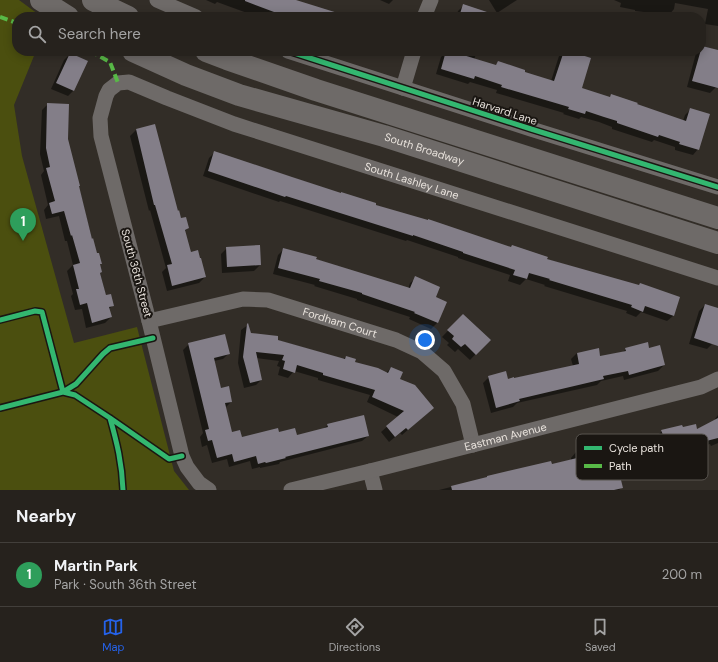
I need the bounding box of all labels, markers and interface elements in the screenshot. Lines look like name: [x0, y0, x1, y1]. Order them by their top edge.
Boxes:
search box: [12, 12, 706, 56]
icon: search: [26, 23, 48, 45]
text: Search here: [58, 24, 141, 44]
street label: Harvard Lane: [471, 94, 539, 128]
street label: South Broadway: [383, 130, 466, 168]
street label: South Lashley Lane: [363, 159, 461, 202]
pin: 1: [10, 208, 36, 241]
street label: South 36th Street: [118, 227, 156, 319]
street label: Fordham Court: [301, 304, 379, 341]
your location: [415, 330, 435, 350]
street label: Eastman Avenue: [463, 419, 548, 454]
legend: [576, 434, 708, 480]
text: Cycle path: [609, 441, 664, 455]
text: Path: [609, 459, 632, 473]
text: Nearby: [16, 505, 76, 527]
text: Martin Park: [54, 556, 138, 576]
text: 1: [27, 566, 31, 583]
text: 200 m: [662, 566, 702, 583]
text: Park · South 36th Street: [54, 576, 197, 593]
tab: Map: [102, 616, 124, 654]
tab: Directions: [329, 616, 381, 654]
tab: Saved: [585, 616, 616, 654]

